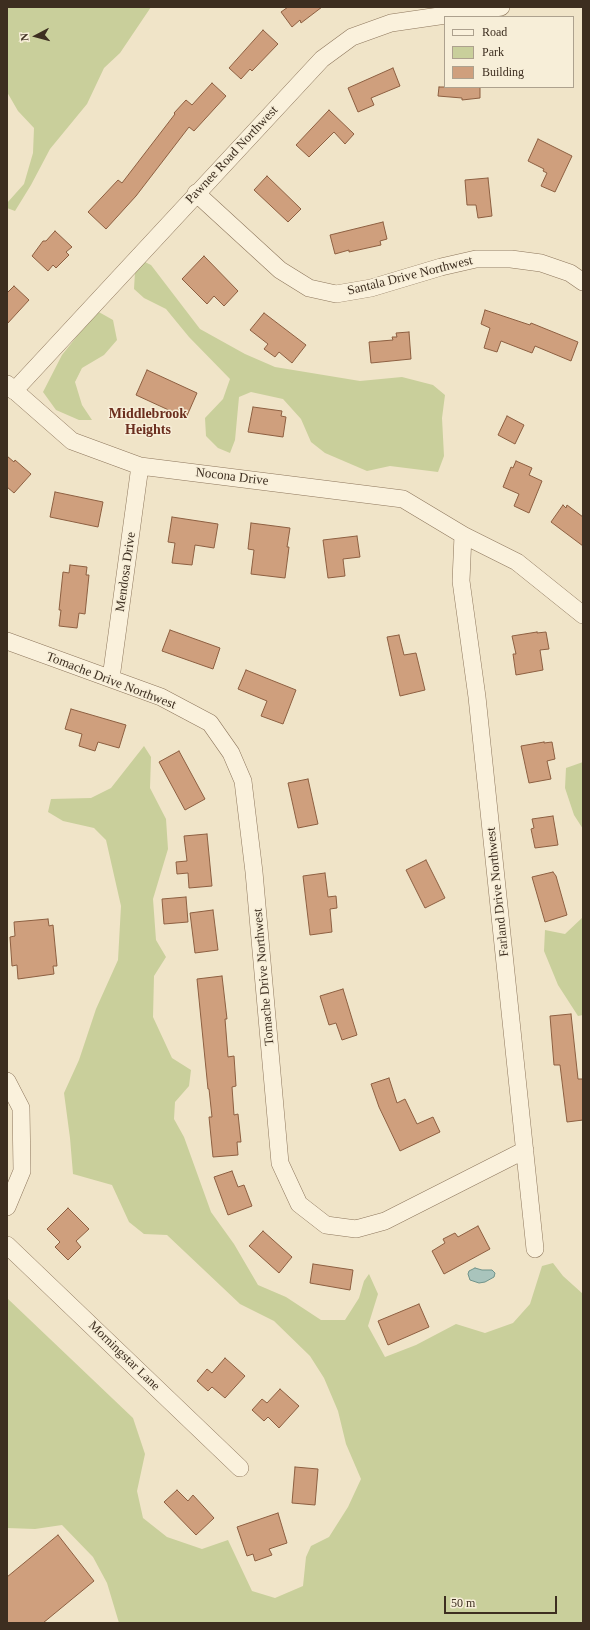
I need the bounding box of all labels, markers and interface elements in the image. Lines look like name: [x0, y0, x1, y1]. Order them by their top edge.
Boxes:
north arrow: [16, 16, 56, 56]
legend: [444, 16, 574, 88]
text: Road: [482, 25, 507, 39]
text: N: [18, 33, 30, 42]
text: Park: [482, 45, 504, 59]
text: Building: [482, 65, 524, 79]
street label: Pawnee Road Northwest: [182, 103, 282, 207]
street label: Santala Drive Northwest: [346, 253, 474, 299]
district label: Middlebrook Heights: [109, 406, 187, 438]
street label: Nocona Drive: [195, 465, 269, 489]
street label: Mendosa Drive: [113, 531, 139, 613]
street label: Tomache Drive Northwest: [44, 649, 178, 713]
street label: Farland Drive Northwest: [483, 827, 513, 957]
street label: Tomache Drive Northwest: [250, 908, 278, 1046]
street label: Morningstar Lane: [85, 1318, 163, 1394]
scale bar: [446, 1588, 559, 1614]
text: 50 m: [451, 1596, 475, 1610]

